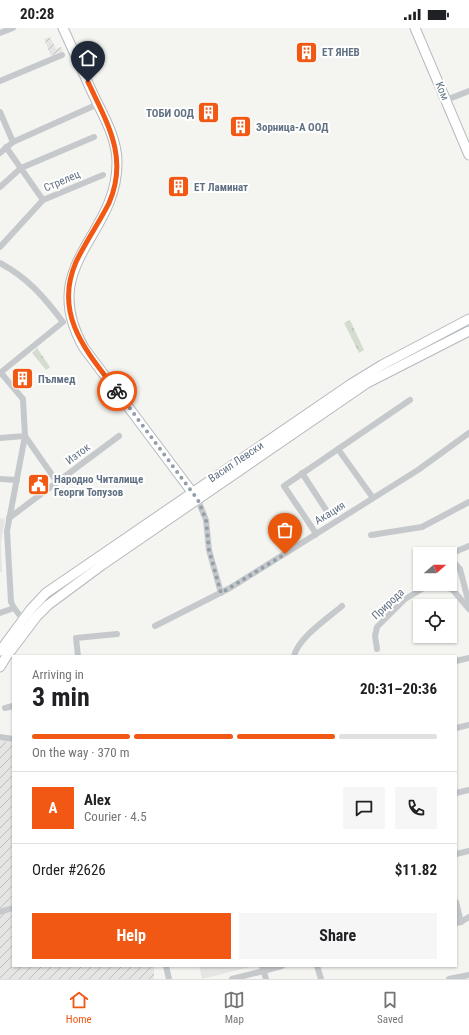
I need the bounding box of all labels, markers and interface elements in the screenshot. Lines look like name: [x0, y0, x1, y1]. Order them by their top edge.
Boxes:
text: 20:28: [20, 5, 54, 23]
building icon: ЕТ ЯНЕВ: [294, 39, 320, 65]
pin: [71, 41, 105, 82]
place label: ЕТ ЯНЕВ: [322, 46, 360, 59]
icon: home: [77, 47, 99, 69]
street label: Ком: [432, 80, 452, 102]
building icon: ТОБИ ООД: [196, 100, 222, 126]
place label: ТОБИ ООД: [146, 107, 195, 120]
building icon: Зорница-А ООД: [228, 114, 254, 140]
place label: Зорница-А ООД: [256, 121, 329, 134]
street label: Стрелец: [42, 167, 82, 194]
building icon: ЕТ Ламинат: [165, 174, 191, 200]
place label: ЕТ Ламинат: [194, 181, 248, 194]
building icon: Пълмед: [9, 366, 35, 392]
courier: [97, 371, 137, 411]
place label: Пълмед: [38, 373, 75, 386]
icon: bike: [106, 380, 128, 402]
street label: Васил Левски: [206, 439, 266, 485]
street label: Изток: [63, 440, 93, 467]
public building icon: Народно Читалище Георги Топузов: [25, 472, 51, 498]
place label: Народно Читалище Георги Топузов: [54, 473, 143, 499]
street label: Акация: [312, 499, 348, 527]
pin: [268, 513, 302, 554]
icon: bag: [274, 519, 296, 541]
north arrow: [413, 547, 457, 591]
map controls: [413, 547, 457, 643]
street label: Природа: [369, 586, 407, 622]
button: locate: [413, 599, 457, 643]
text: Arriving in: [32, 667, 84, 682]
text: 20:31–20:36: [360, 680, 437, 698]
text: 3 min: [32, 682, 90, 712]
text: On the way · 370 m: [32, 745, 129, 760]
button: chat: [343, 787, 385, 829]
button: phone: [395, 787, 437, 829]
text: Alex: [84, 791, 111, 809]
text: A: [49, 799, 57, 817]
text: Courier · 4.5: [84, 809, 147, 824]
text: Order #2626: [32, 861, 106, 879]
text: $11.82: [395, 861, 437, 879]
button: Help: [32, 913, 231, 959]
button: Share: [239, 913, 437, 959]
tab: Home: [66, 989, 92, 1026]
tab: Map: [223, 989, 245, 1026]
tab: Saved: [377, 989, 403, 1026]

